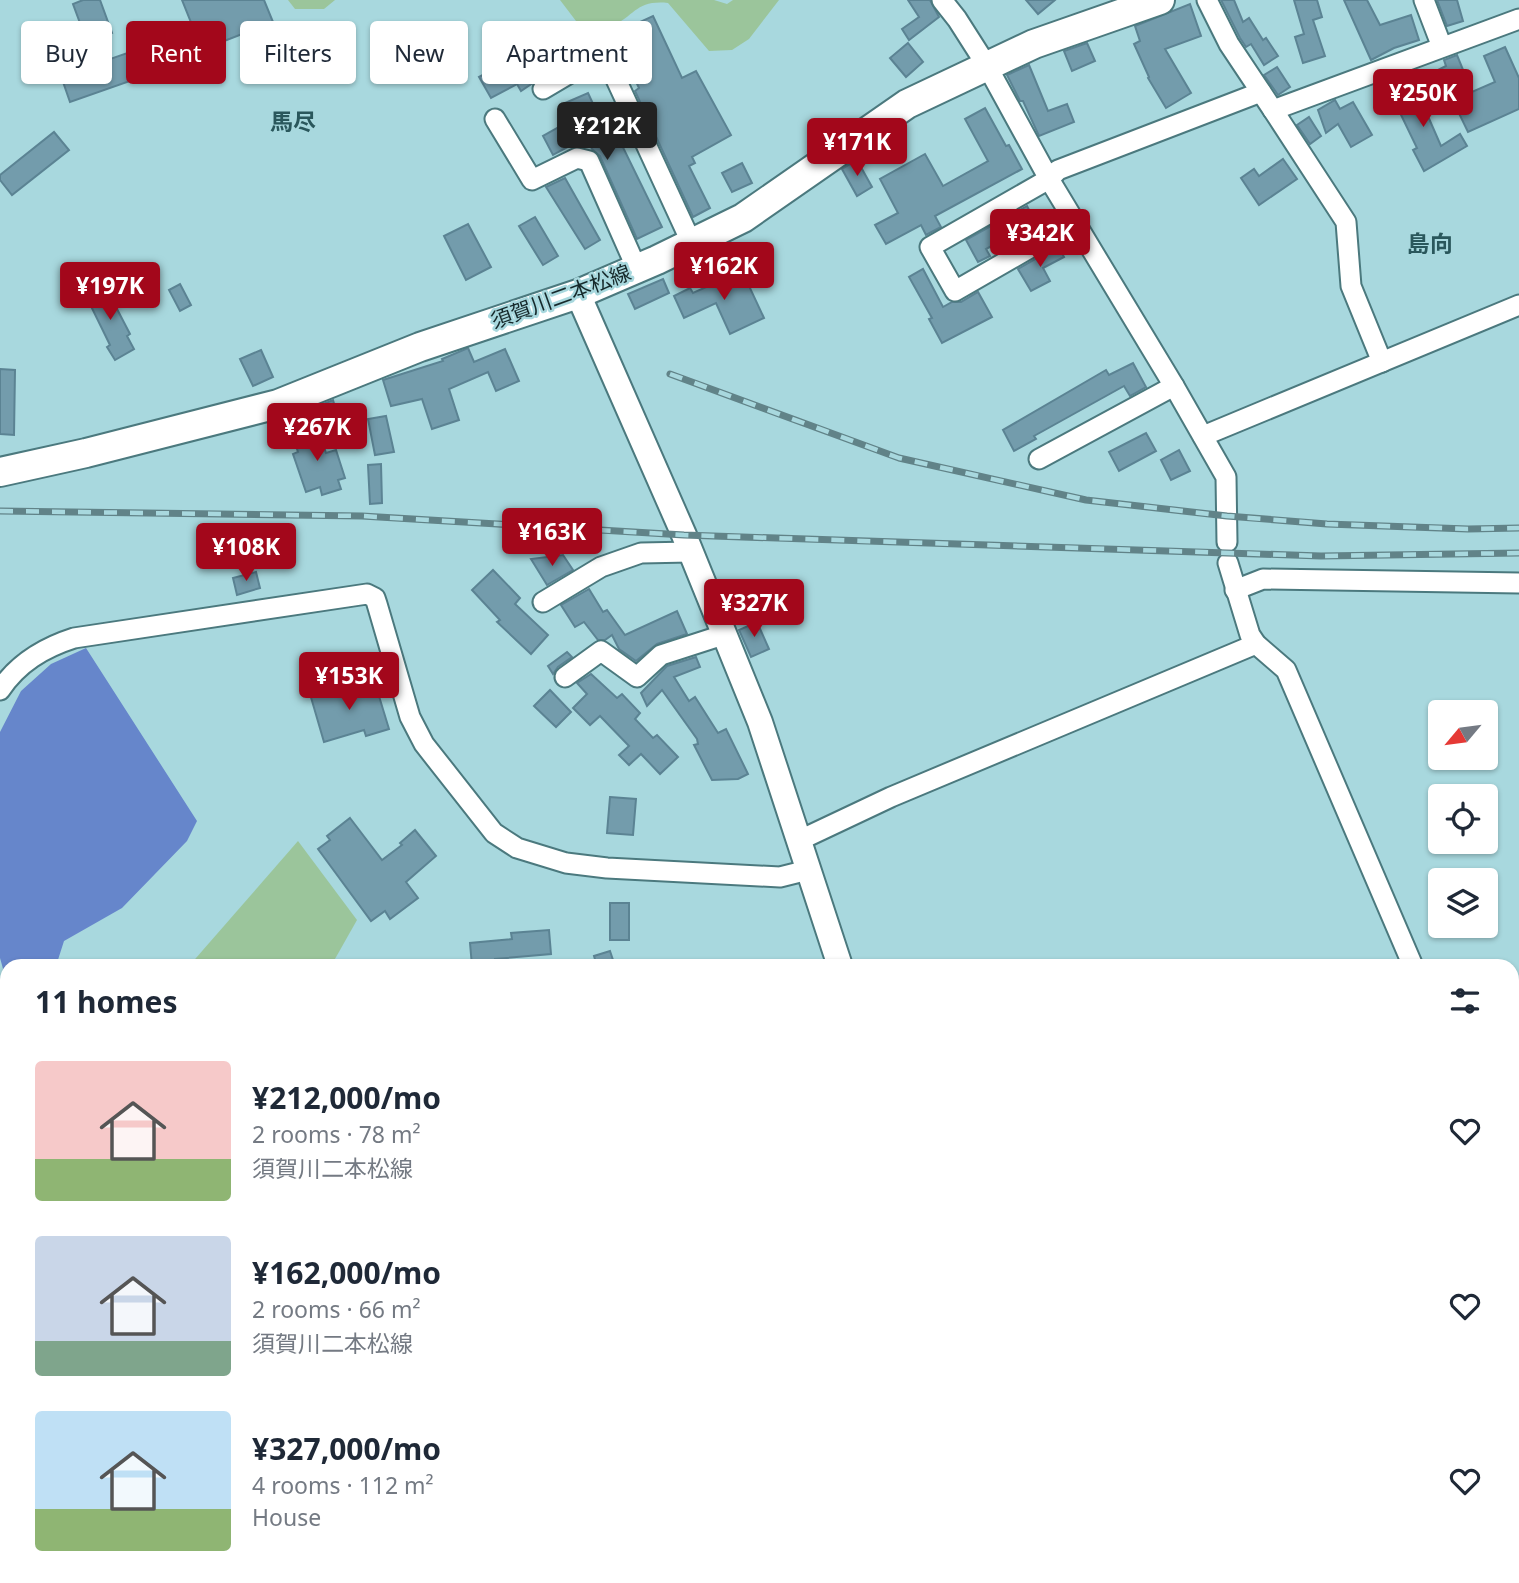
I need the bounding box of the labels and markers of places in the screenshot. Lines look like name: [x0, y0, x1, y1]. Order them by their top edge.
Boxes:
pin: ¥250K: [1374, 69, 1472, 129]
pin: ¥212K: [558, 102, 656, 162]
pin: ¥171K: [808, 118, 906, 178]
pin: ¥342K: [991, 210, 1089, 269]
pin: ¥162K: [675, 243, 773, 302]
pin: ¥197K: [61, 262, 159, 322]
pin: ¥267K: [268, 404, 366, 463]
pin: ¥163K: [503, 508, 601, 568]
pin: ¥108K: [197, 524, 295, 583]
pin: ¥327K: [705, 580, 803, 639]
pin: ¥153K: [300, 652, 398, 712]

